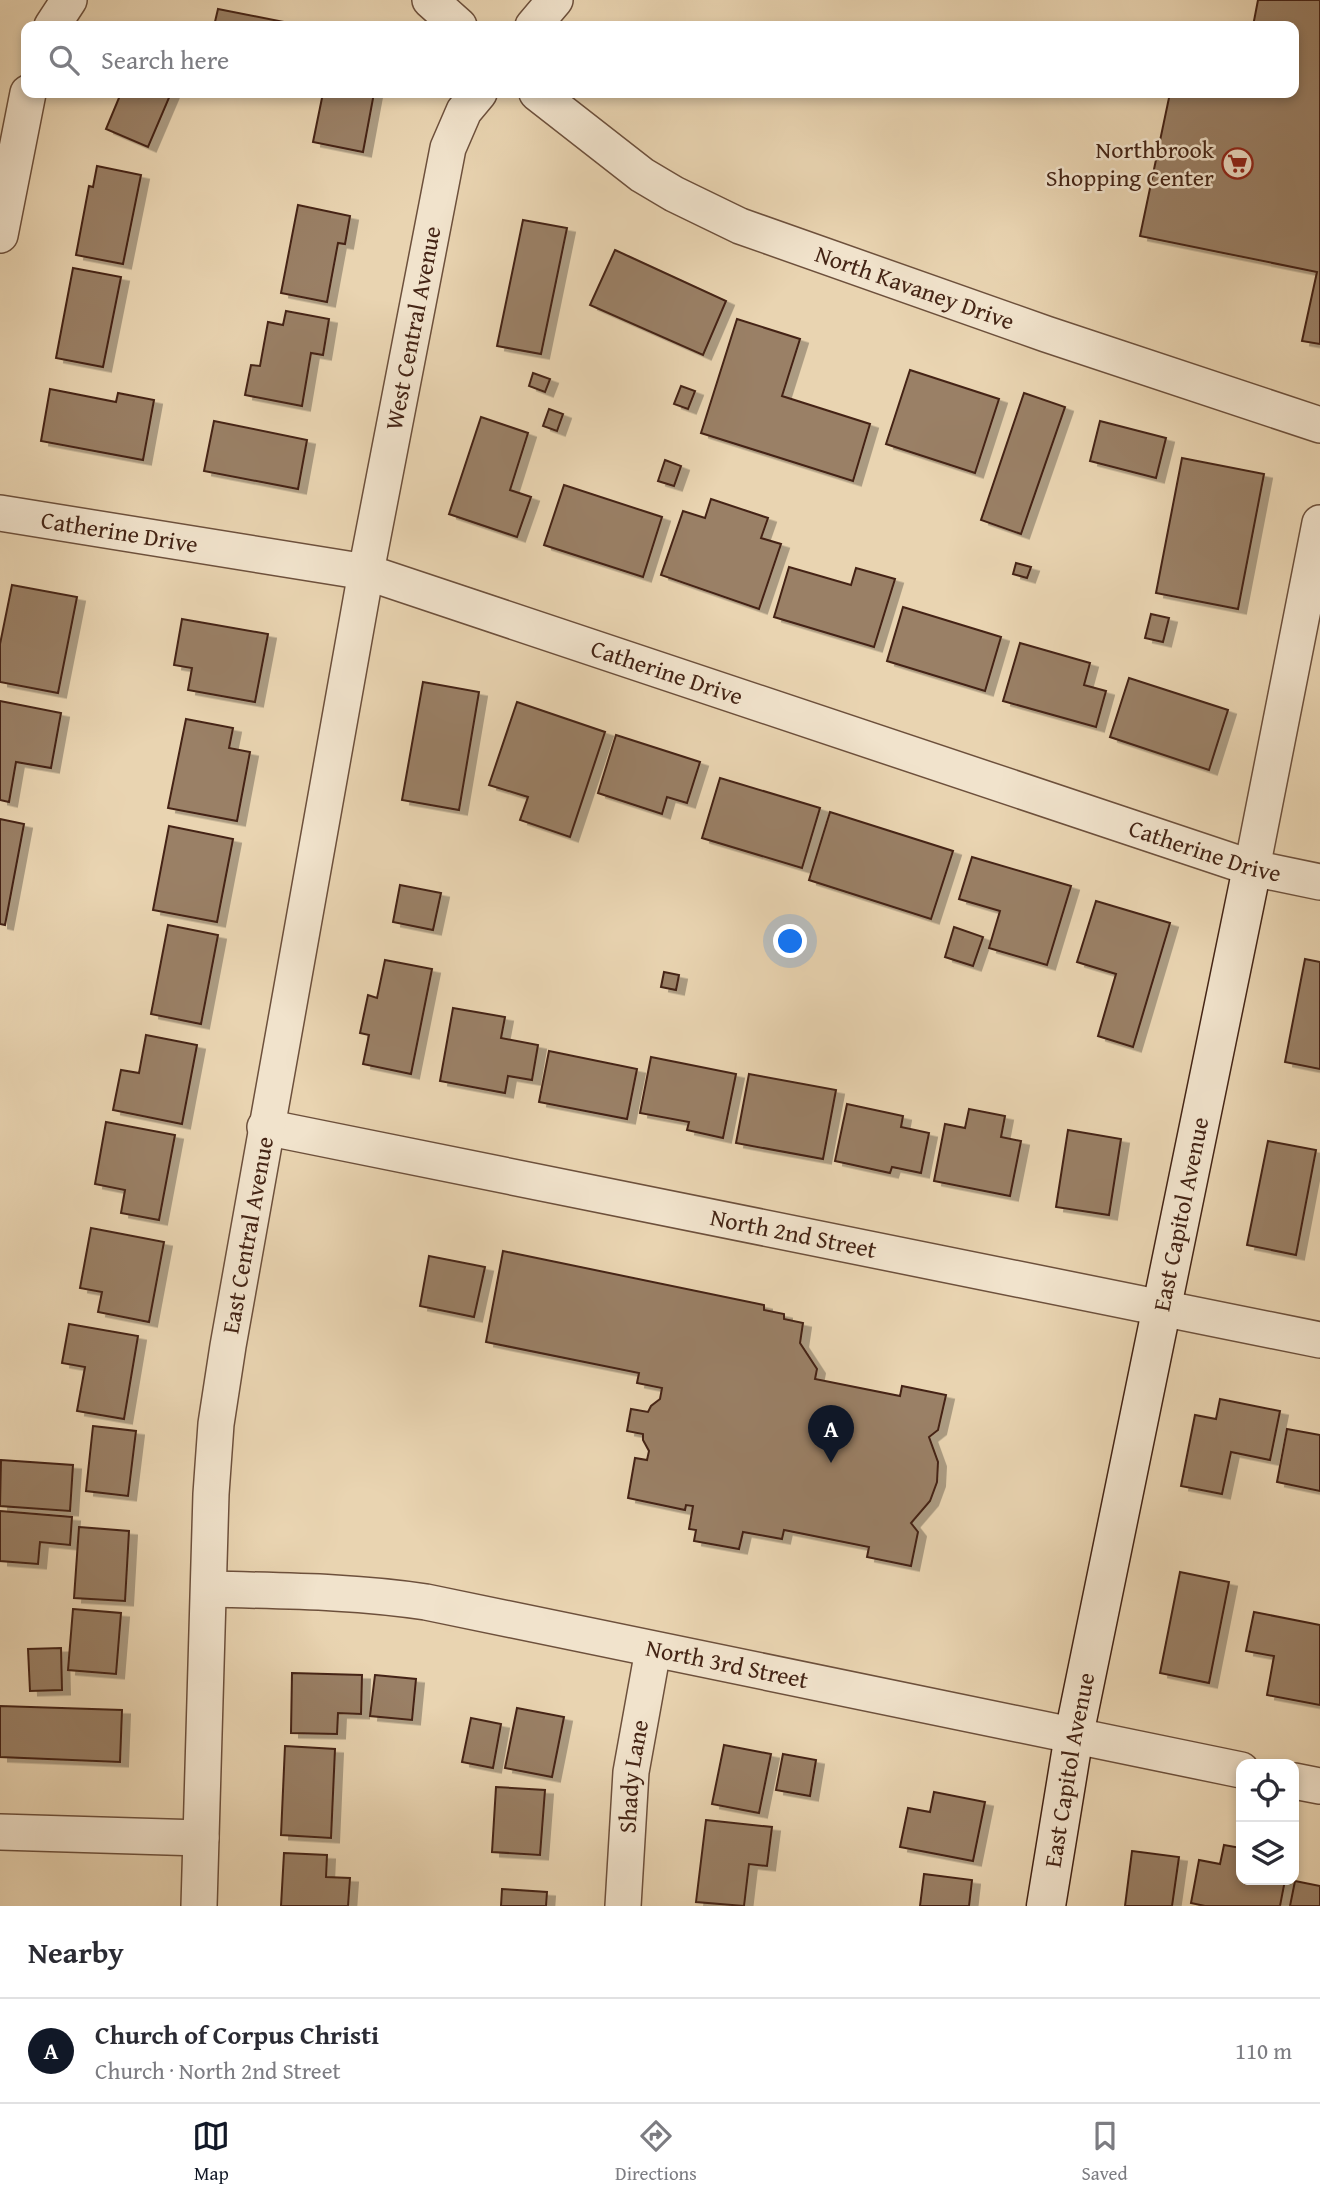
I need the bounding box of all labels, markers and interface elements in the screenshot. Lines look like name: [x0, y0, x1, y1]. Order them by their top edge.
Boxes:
search box: [21, 21, 1299, 98]
text: Search here: [101, 40, 229, 79]
icon: search: [45, 41, 83, 79]
place label: Northbrook Shopping Center: [1046, 132, 1215, 195]
supermarket icon: Northbrook Shopping Center: [1220, 147, 1254, 181]
street label: West Central Avenue: [376, 223, 450, 433]
street label: North Kavaney Drive: [810, 236, 1019, 338]
street label: Catherine Drive: [39, 502, 200, 562]
street label: Catherine Drive: [587, 630, 748, 714]
street label: Catherine Drive: [1124, 810, 1284, 891]
your location: [773, 924, 807, 958]
street label: East Capitol Avenue: [1143, 1114, 1217, 1314]
street label: East Central Avenue: [213, 1133, 282, 1336]
street label: North 2nd Street: [707, 1199, 880, 1267]
pin: A: [808, 1405, 854, 1463]
street label: North 3rd Street: [643, 1630, 812, 1698]
street label: East Capitol Avenue: [1035, 1669, 1103, 1870]
street label: Shady Lane: [609, 1717, 657, 1834]
map controls: [1236, 1759, 1299, 1885]
button: locate: [1236, 1759, 1299, 1822]
button: layers: [1236, 1822, 1299, 1885]
text: Nearby: [28, 1930, 124, 1974]
text: Church of Corpus Christi: [95, 2015, 379, 2054]
text: A: [44, 2034, 58, 2067]
text: 110 m: [1235, 2034, 1292, 2067]
text: Church · North 2nd Street: [95, 2054, 341, 2087]
tab: Map: [192, 2117, 230, 2187]
tab: Directions: [615, 2117, 697, 2187]
tab: Saved: [1082, 2117, 1128, 2187]

